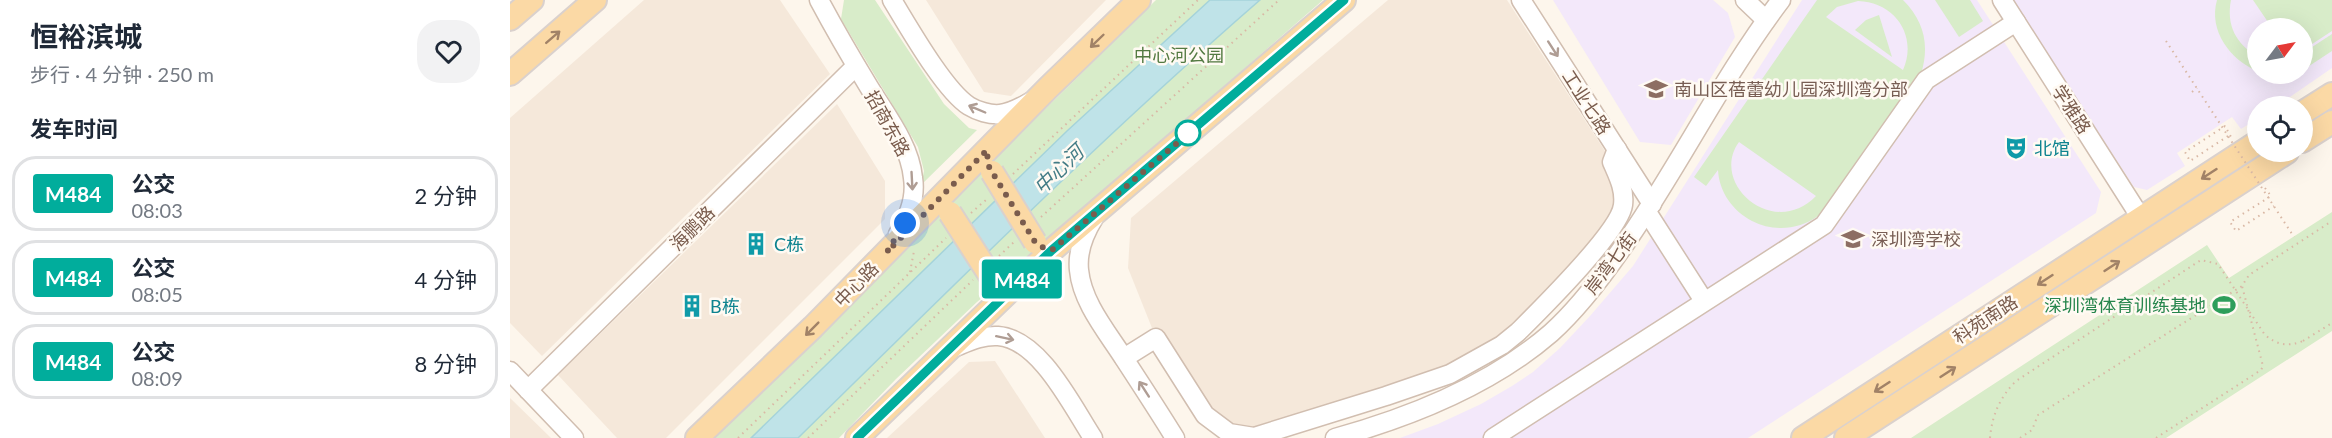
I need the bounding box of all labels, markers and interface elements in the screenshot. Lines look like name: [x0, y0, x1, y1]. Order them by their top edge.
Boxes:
north arrow: [2247, 18, 2313, 84]
map controls: [2247, 18, 2313, 162]
text: 恒裕滨城: [30, 19, 142, 53]
button: heart: [417, 20, 480, 83]
one-way arrow: [545, 30, 560, 44]
one-way arrow: [1089, 33, 1104, 48]
one-way arrow: [1547, 40, 1559, 57]
park label: 中心河公园: [1134, 44, 1224, 66]
text: 步行 · 4 分钟 · 250 m: [30, 62, 214, 86]
street label: 工业七路: [1558, 66, 1616, 138]
school or university icon: 南山区蓓蕾幼儿园深圳湾分部: [1643, 76, 1669, 102]
place label: 南山区蓓蕾幼儿园深圳湾分部: [1674, 78, 1908, 100]
street label: 学雅路: [2048, 80, 2096, 138]
street label: 招商东路: [861, 86, 915, 160]
button: locate: [2247, 96, 2313, 162]
one-way arrow: [968, 103, 987, 114]
text: 发车时间: [30, 115, 118, 142]
unlabelled marker: [1175, 120, 1201, 146]
theatre icon: 北馆: [2003, 135, 2029, 161]
water label: 中心河: [1028, 137, 1091, 198]
place label: 北馆: [2034, 137, 2070, 159]
one-way arrow: [2201, 168, 2217, 180]
text: 公交: [131, 170, 175, 197]
one-way arrow: [907, 171, 918, 190]
text: M484: [45, 181, 101, 206]
text: 2 分钟: [415, 182, 477, 209]
text: 08:03: [131, 198, 183, 222]
street label: 海鹏路: [665, 201, 719, 255]
your location: [890, 208, 920, 238]
school or university icon: 深圳湾学校: [1840, 226, 1866, 252]
street label: 岸湾七街: [1580, 228, 1640, 298]
place label: 深圳湾学校: [1871, 228, 1961, 250]
building icon: C栋: [743, 231, 769, 257]
place label: C栋: [774, 233, 804, 255]
text: 公交: [131, 254, 175, 281]
street label: 中心路: [829, 257, 883, 311]
one-way arrow: [2103, 259, 2120, 271]
line badge: M484: [980, 260, 1064, 298]
text: M484: [45, 265, 101, 290]
text: 4 分钟: [415, 266, 477, 293]
text: M484: [994, 267, 1050, 292]
one-way arrow: [2037, 275, 2054, 287]
text: 08:05: [131, 282, 183, 306]
street label: 科苑南路: [1949, 290, 2021, 348]
sports icon: 深圳湾体育训练基地: [2211, 292, 2237, 318]
building icon: B栋: [679, 293, 705, 319]
place label: 深圳湾体育训练基地: [2044, 294, 2206, 316]
place label: B栋: [710, 295, 740, 317]
one-way arrow: [804, 321, 819, 336]
one-way arrow: [994, 333, 1014, 344]
text: 公交: [131, 338, 175, 365]
text: M484: [45, 349, 101, 374]
text: 8 分钟: [415, 350, 477, 377]
text: 08:09: [131, 366, 183, 390]
one-way arrow: [1939, 366, 1956, 378]
one-way arrow: [1873, 380, 1890, 393]
one-way arrow: [1137, 381, 1149, 398]

